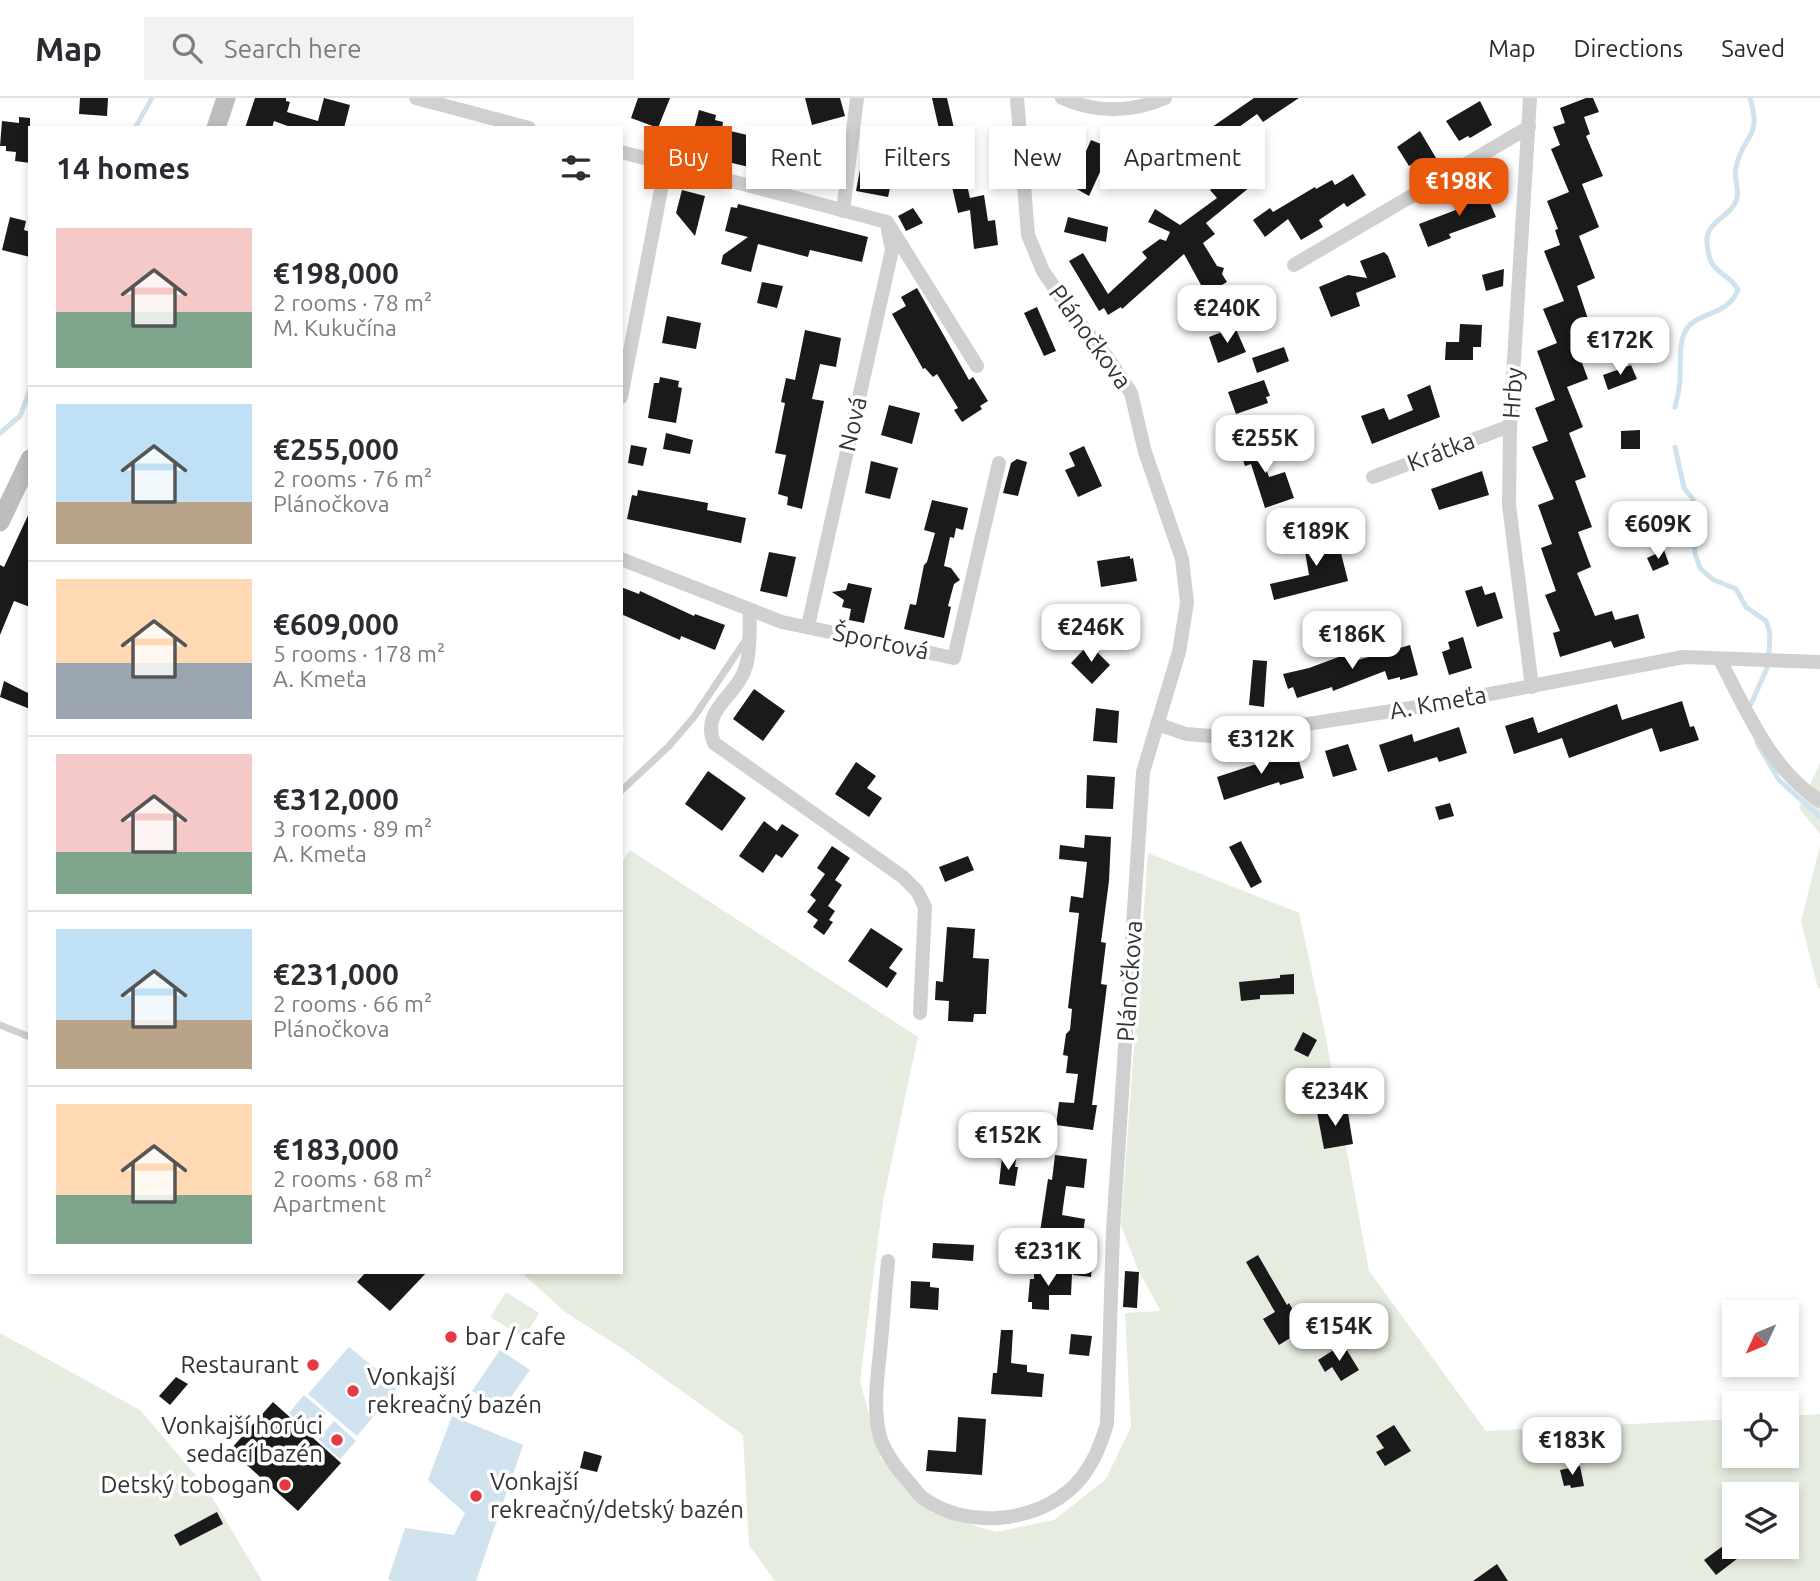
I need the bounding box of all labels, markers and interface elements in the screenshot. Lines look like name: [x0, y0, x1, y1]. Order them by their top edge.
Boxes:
search box: [144, 17, 634, 80]
icon: search: [168, 29, 206, 67]
text: Map: [35, 30, 102, 67]
text: Search here: [224, 34, 362, 63]
text: Map: [1488, 35, 1535, 62]
text: Directions: [1573, 35, 1683, 62]
text: Saved: [1721, 35, 1785, 62]
chip: Buy: [644, 126, 732, 189]
chip: Rent: [746, 126, 846, 189]
chip: Filters: [860, 126, 975, 189]
chip: New: [989, 126, 1086, 189]
chip: Apartment: [1100, 126, 1265, 189]
icon: filters: [557, 149, 595, 187]
text: 14 homes: [56, 151, 190, 185]
pin: €198K: [1410, 158, 1508, 218]
text: €198K: [1425, 168, 1493, 193]
icon: home: [112, 256, 196, 340]
text: €198,000: [273, 256, 399, 290]
street label: Plánočkova: [1044, 280, 1137, 394]
pin: €240K: [1178, 286, 1276, 345]
text: 2 rooms · 78 m²: [273, 290, 432, 315]
text: €240K: [1193, 295, 1261, 320]
text: M. Kukučína: [273, 315, 397, 340]
pin: €172K: [1571, 317, 1669, 377]
text: €172K: [1586, 327, 1654, 352]
street label: Hrby: [1497, 366, 1528, 420]
street label: Nová: [833, 394, 872, 454]
pin: €255K: [1216, 416, 1314, 475]
text: €255K: [1231, 425, 1299, 450]
street label: Krátka: [1403, 426, 1478, 477]
icon: home: [112, 432, 196, 516]
text: €255,000: [273, 432, 399, 466]
text: 2 rooms · 76 m²: [273, 466, 432, 491]
text: Plánočkova: [273, 491, 390, 516]
pin: €609K: [1609, 502, 1707, 561]
pin: €189K: [1267, 508, 1365, 568]
text: €609K: [1624, 511, 1692, 536]
text: €189K: [1282, 518, 1350, 543]
pin: €246K: [1042, 604, 1140, 664]
icon: home: [112, 607, 196, 691]
text: €609,000: [273, 607, 399, 641]
pin: €186K: [1303, 612, 1401, 671]
text: €246K: [1057, 614, 1125, 639]
street label: Športová: [831, 617, 932, 665]
text: €186K: [1318, 621, 1386, 646]
text: 5 rooms · 178 m²: [273, 641, 445, 666]
text: A. Kmeťa: [273, 666, 367, 691]
street label: A. Kmeťa: [1387, 681, 1488, 724]
pin: €312K: [1212, 716, 1310, 776]
text: €312K: [1227, 726, 1295, 751]
icon: home: [112, 782, 196, 866]
text: €312,000: [273, 782, 399, 816]
text: 3 rooms · 89 m²: [273, 816, 432, 841]
text: A. Kmeťa: [273, 841, 367, 866]
street label: Plánočkova: [1112, 919, 1147, 1043]
icon: home: [112, 957, 196, 1041]
text: €231,000: [273, 957, 399, 991]
text: 2 rooms · 66 m²: [273, 991, 432, 1016]
text: Plánočkova: [273, 1016, 390, 1041]
pin: €234K: [1286, 1068, 1384, 1128]
text: €234K: [1301, 1078, 1369, 1103]
pin: €152K: [959, 1112, 1057, 1172]
text: €152K: [974, 1122, 1042, 1147]
icon: home: [112, 1132, 196, 1216]
text: €183,000: [273, 1132, 399, 1166]
text: 2 rooms · 68 m²: [273, 1166, 432, 1191]
text: Apartment: [273, 1191, 386, 1216]
pin: €231K: [999, 1228, 1097, 1288]
text: €231K: [1014, 1238, 1082, 1263]
north arrow: [1722, 1300, 1799, 1377]
map controls: [1722, 1300, 1799, 1559]
pin: €154K: [1290, 1304, 1388, 1363]
text: €154K: [1305, 1313, 1373, 1338]
place label: bar / cafe: [465, 1323, 566, 1350]
marker: bar / cafe: [443, 1329, 459, 1345]
place label: Restaurant: [180, 1351, 300, 1378]
marker: Restaurant: [305, 1357, 321, 1373]
place label: Vonkajší rekreačný bazén: [367, 1363, 542, 1418]
marker: Vonkajší rekreačný bazén: [345, 1383, 361, 1399]
button: locate: [1722, 1391, 1799, 1468]
place label: Vonkajší horúci sedací bazén: [161, 1412, 323, 1467]
pin: €183K: [1523, 1418, 1621, 1477]
text: €183K: [1538, 1427, 1606, 1452]
marker: Vonkajší horúci sedací bazén: [329, 1432, 345, 1448]
place label: Vonkajší rekreačný/detský bazén: [490, 1468, 744, 1523]
place label: Detský tobogan: [100, 1471, 271, 1498]
marker: Detský tobogan: [277, 1477, 293, 1493]
button: layers: [1722, 1482, 1799, 1559]
marker: Vonkajší rekreačný/detský bazén: [468, 1488, 484, 1504]

